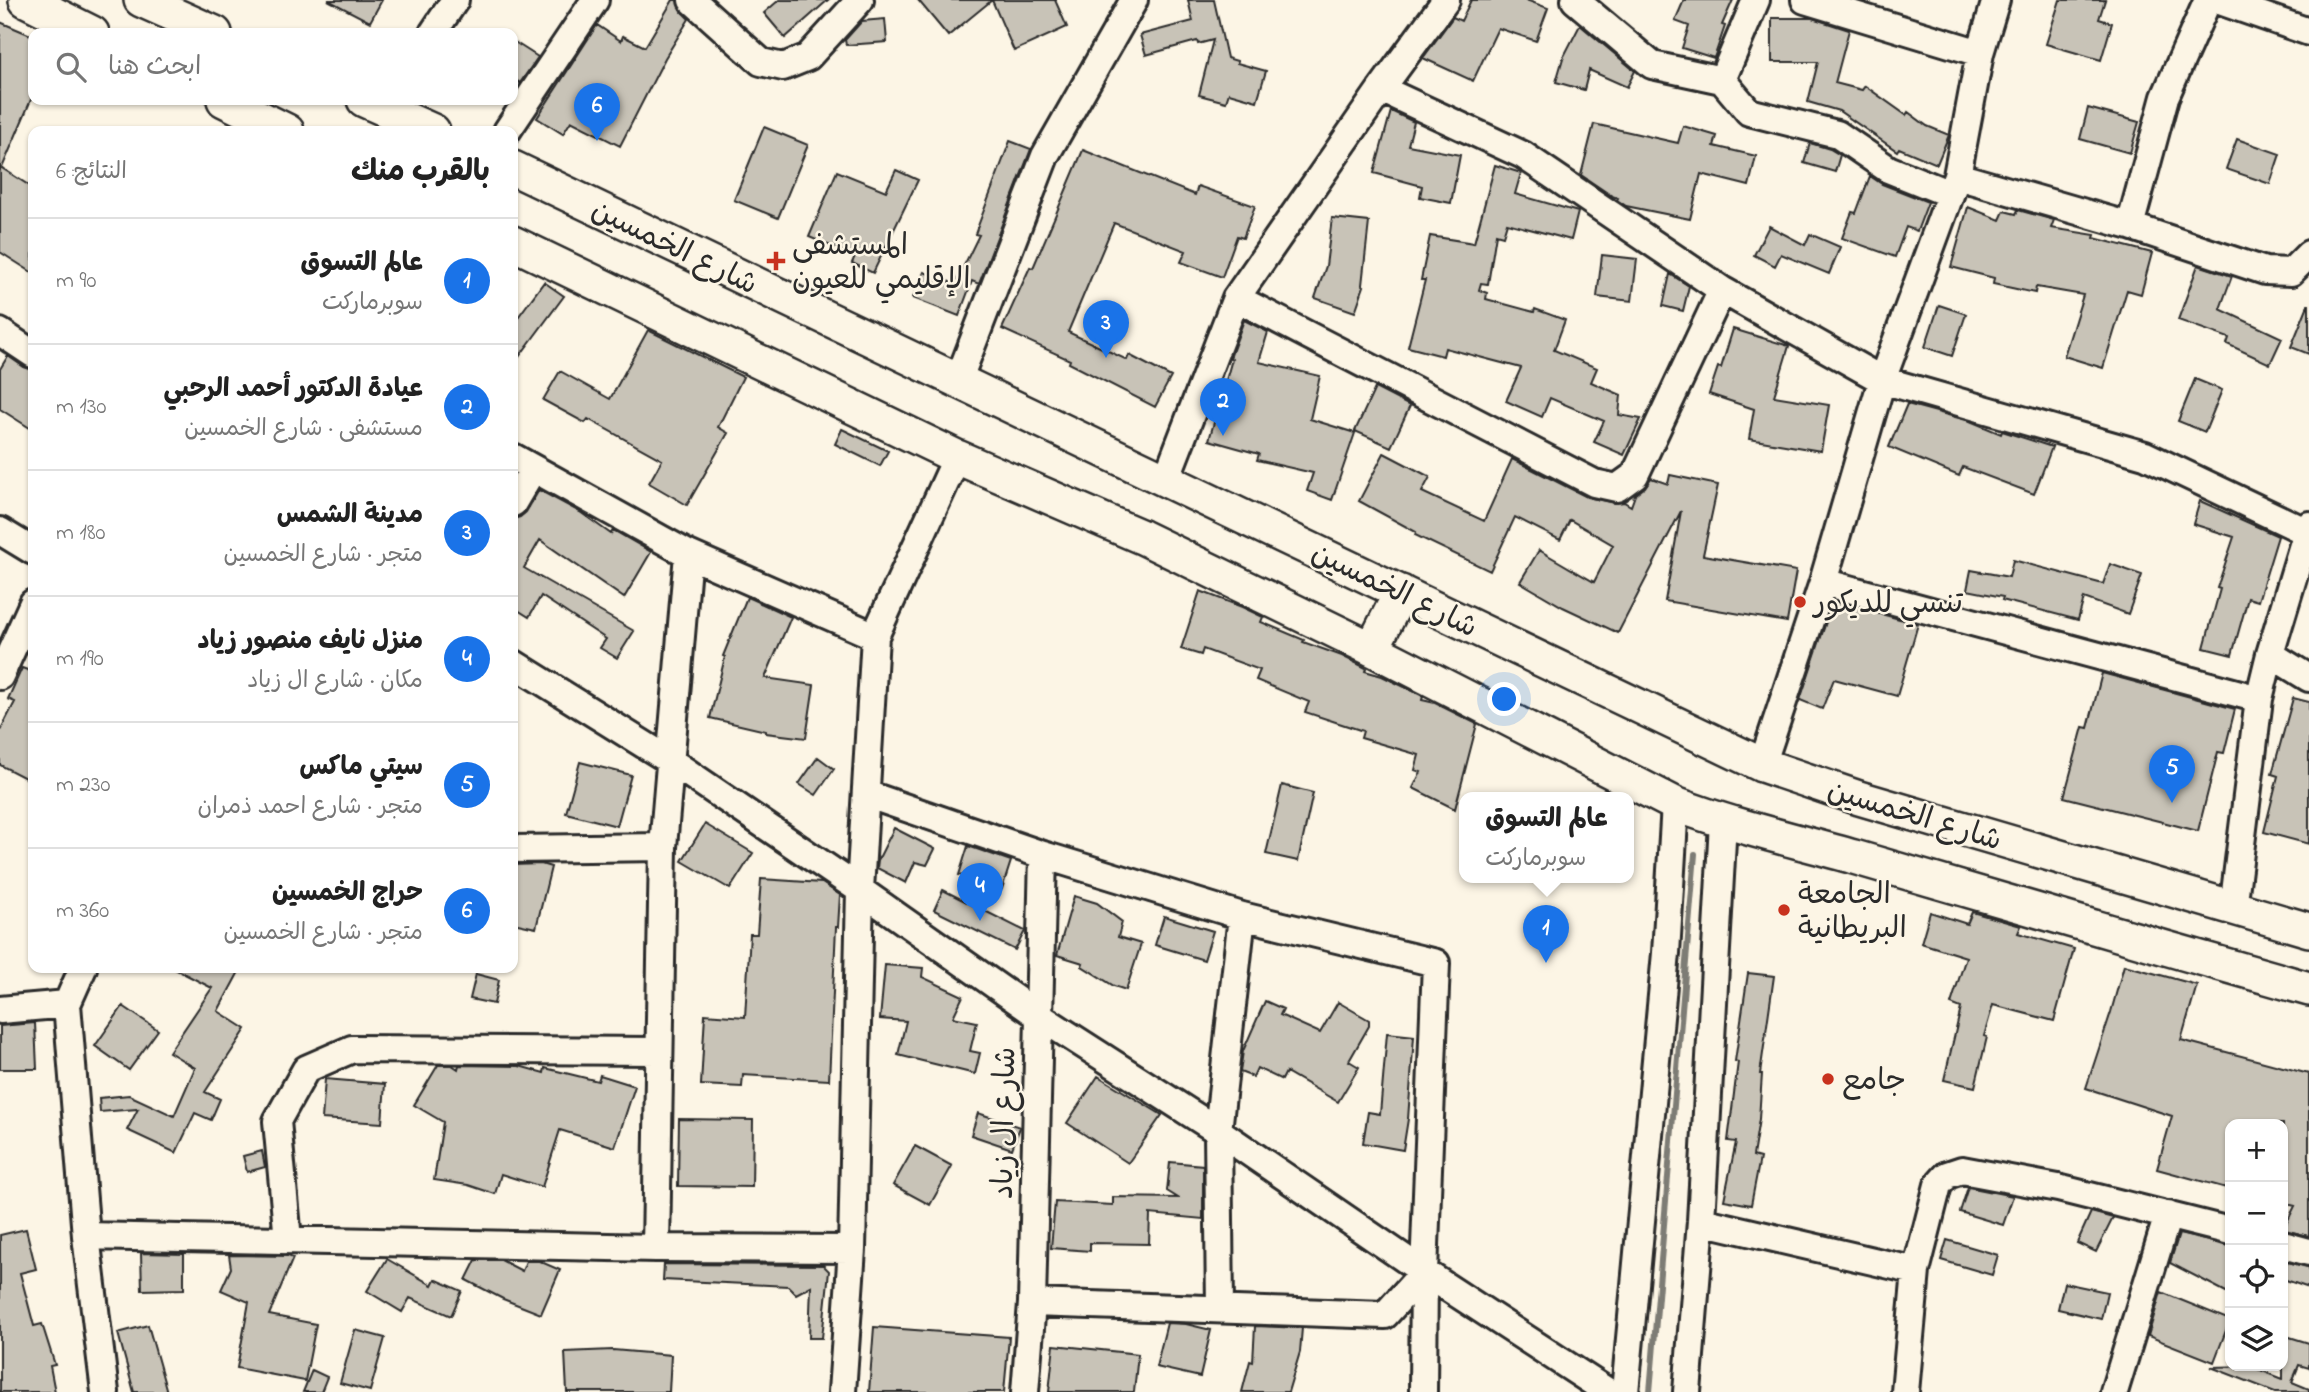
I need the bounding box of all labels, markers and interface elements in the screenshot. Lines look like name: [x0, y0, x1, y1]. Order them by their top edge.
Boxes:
search box: [28, 28, 518, 105]
icon: search: [52, 48, 90, 86]
text: ابحث هنا: [108, 49, 201, 87]
pin: 6: [574, 83, 620, 141]
text: بالقرب منك: [351, 151, 490, 195]
text: النتائج: 6: [56, 156, 127, 189]
street label: شارع الخمسين: [583, 189, 764, 308]
place label: المستشفى الإقليمي للعيون: [792, 225, 971, 304]
text: عالم التسوق: [301, 245, 423, 283]
marker: المستشفى الإقليمي للعيون: [766, 251, 786, 271]
text: 90 m: [56, 265, 96, 298]
text: 1: [463, 265, 471, 298]
text: سوبرماركت: [322, 287, 423, 320]
pin: 3: [1083, 300, 1129, 358]
text: عيادة الدكتور أحمد الرحبي: [164, 371, 423, 409]
pin: 2: [1200, 378, 1246, 436]
text: 130 m: [56, 391, 106, 424]
text: 2: [461, 391, 473, 424]
text: مستشفى · شارع الخمسين: [184, 413, 423, 446]
text: مدينة الشمس: [277, 497, 423, 535]
text: 180 m: [56, 517, 105, 550]
text: 3: [462, 517, 472, 550]
street label: شارع الخمسين: [1303, 532, 1484, 651]
text: متجر · شارع الخمسين: [223, 539, 423, 572]
place label: تنسي للديكور: [1811, 583, 1963, 628]
marker: تنسي للديكور: [1792, 594, 1808, 610]
text: منزل نايف منصور زياد: [198, 623, 423, 661]
text: 190 m: [56, 643, 104, 676]
text: 4: [462, 643, 472, 676]
text: مكان · شارع ال زياد: [247, 665, 423, 698]
your location: [1487, 682, 1521, 716]
pin: 5: [2149, 745, 2195, 803]
text: سيتي ماكس: [299, 749, 423, 787]
text: 230 m: [56, 769, 110, 802]
text: 5: [460, 769, 474, 802]
street label: شارع الخمسين: [1822, 769, 2007, 864]
text: متجر · شارع احمد ذمران: [198, 791, 423, 824]
popup: [1459, 792, 1634, 883]
text: عالم التسوق: [1485, 801, 1608, 839]
text: سوبرماركت: [1485, 843, 1586, 876]
pin: 4: [957, 863, 1003, 921]
place label: الجامعة البريطانية: [1798, 874, 1907, 952]
text: حراج الخمسين: [272, 875, 423, 913]
text: 360 m: [56, 895, 109, 928]
text: 6: [462, 895, 472, 928]
marker: الجامعة البريطانية: [1776, 902, 1792, 918]
pin: 1: [1523, 905, 1569, 963]
text: متجر · شارع الخمسين: [223, 917, 423, 950]
street label: شارع ال زياد: [983, 1047, 1029, 1200]
place label: جامع: [1842, 1060, 1906, 1104]
marker: جامع: [1820, 1071, 1836, 1087]
map controls: [2225, 1119, 2288, 1371]
button: +: [2225, 1119, 2288, 1182]
button: −: [2225, 1182, 2288, 1245]
button: locate: [2225, 1245, 2288, 1308]
button: layers: [2225, 1308, 2288, 1371]

